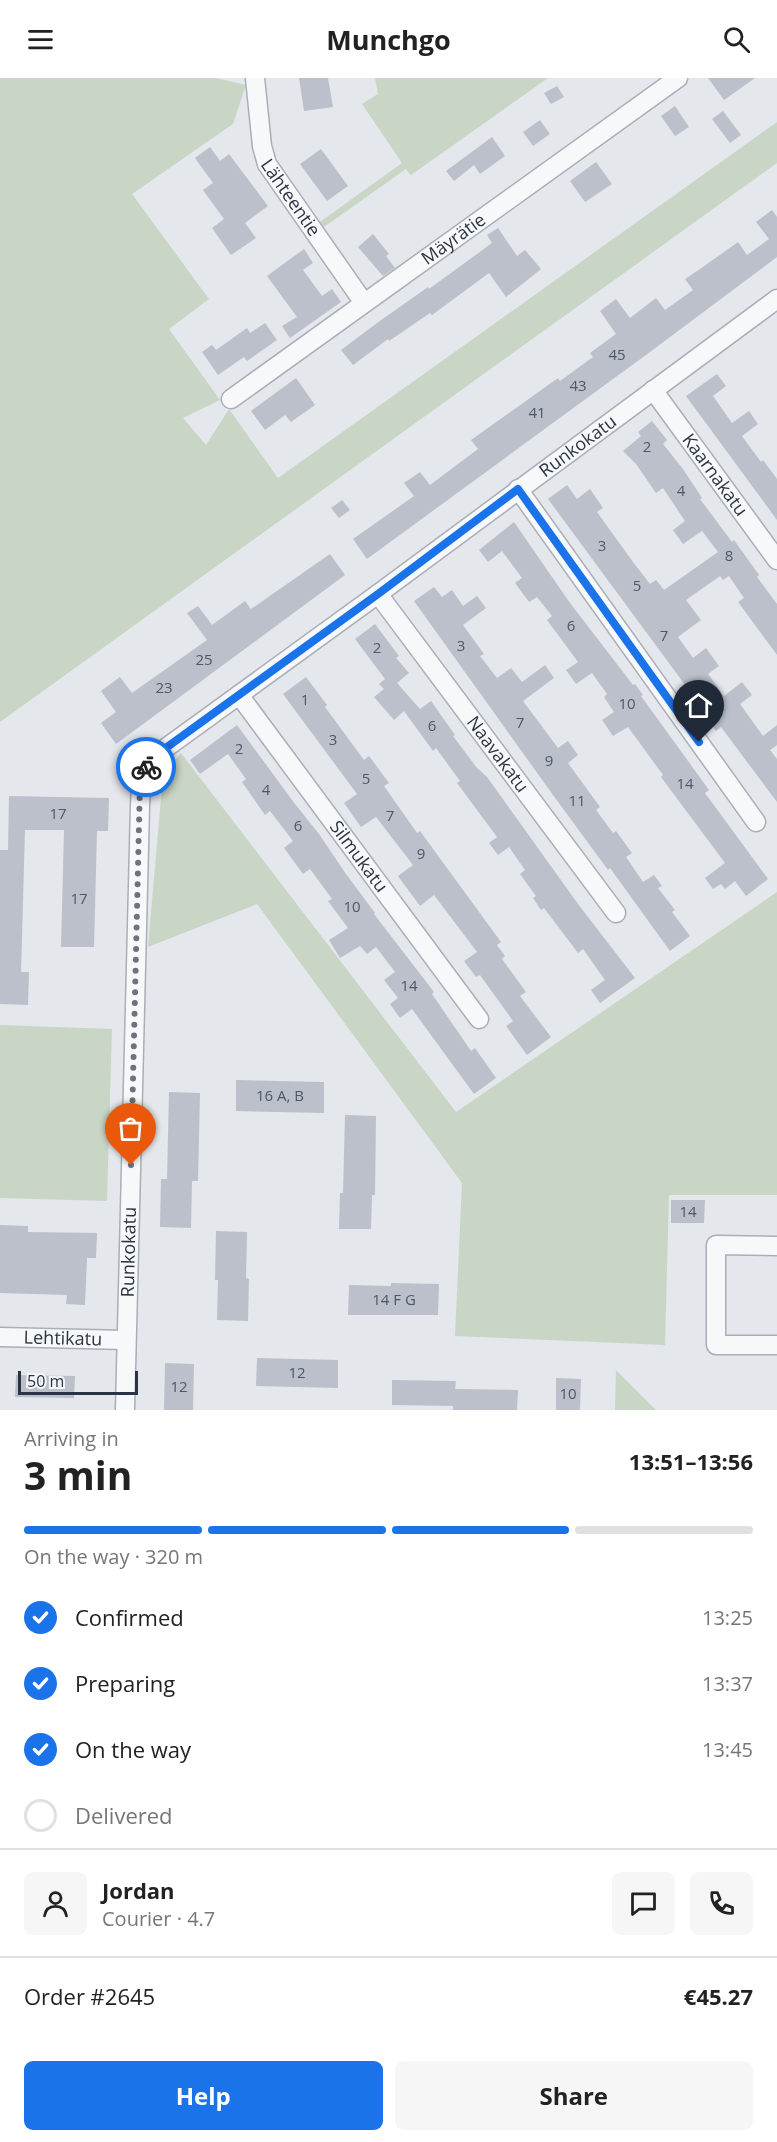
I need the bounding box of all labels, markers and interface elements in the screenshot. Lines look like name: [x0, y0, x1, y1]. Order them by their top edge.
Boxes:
text: Munchgo: [326, 21, 451, 58]
icon: menu: [24, 23, 57, 56]
icon: search: [720, 23, 753, 56]
street label: Lähteentie: [256, 154, 327, 240]
street label: Mäyrätie: [416, 207, 490, 270]
house number: 45: [608, 344, 626, 364]
house number: 43: [569, 375, 587, 395]
house number: 41: [528, 402, 546, 422]
street label: Runkokatu: [534, 409, 621, 482]
street label: Kaarnakatu: [678, 428, 754, 520]
house number: 2: [643, 436, 651, 456]
house number: 4: [677, 480, 686, 500]
house number: 3: [598, 535, 606, 555]
house number: 8: [725, 545, 733, 565]
house number: 5: [633, 575, 641, 595]
house number: 6: [567, 615, 575, 635]
house number: 7: [660, 625, 668, 645]
house number: 3: [457, 635, 465, 655]
house number: 2: [373, 637, 381, 657]
house number: 25: [195, 649, 213, 669]
house number: 23: [155, 677, 173, 697]
pin: [673, 680, 724, 742]
house number: 1: [301, 689, 309, 709]
icon: home: [682, 689, 715, 722]
house number: 10: [618, 693, 636, 713]
street label: Naavakatu: [462, 711, 535, 797]
house number: 7: [516, 712, 524, 732]
house number: 6: [428, 715, 436, 735]
house number: 3: [329, 729, 337, 749]
courier: [116, 737, 176, 797]
house number: 2: [235, 738, 243, 758]
house number: 9: [545, 750, 553, 770]
icon: bike: [130, 751, 163, 784]
house number: 5: [362, 768, 370, 788]
house number: 14: [676, 773, 694, 793]
house number: 4: [262, 779, 271, 799]
house number: 11: [568, 790, 586, 810]
house number: 17: [49, 803, 67, 823]
house number: 7: [386, 805, 394, 825]
house number: 6: [294, 815, 302, 835]
street label: Silmukatu: [325, 815, 394, 897]
house number: 9: [417, 843, 425, 863]
house number: 17: [70, 888, 88, 908]
house number: 10: [343, 896, 361, 916]
house number: 14: [400, 975, 418, 995]
house number: 16 A, B: [256, 1085, 304, 1105]
pin: [105, 1103, 156, 1165]
icon: bag: [114, 1112, 147, 1145]
house number: 14: [679, 1201, 697, 1221]
street label: Runkokatu: [115, 1207, 141, 1298]
house number: 14 F G: [372, 1289, 416, 1309]
street label: Lehtikatu: [23, 1325, 103, 1350]
house number: 12: [288, 1362, 306, 1382]
scale bar: [18, 1368, 138, 1396]
text: 50 m: [27, 1370, 64, 1392]
house number: 12: [170, 1376, 188, 1396]
house number: 10: [559, 1383, 577, 1403]
text: Arriving in: [24, 1425, 119, 1452]
text: 13:51–13:56: [629, 1446, 753, 1476]
text: 3 min: [24, 1448, 132, 1501]
text: On the way · 320 m: [24, 1543, 203, 1570]
icon: check: [24, 1601, 57, 1634]
text: Confirmed: [75, 1602, 184, 1632]
text: 13:25: [702, 1604, 753, 1631]
icon: check: [24, 1667, 57, 1700]
text: Preparing: [75, 1668, 175, 1698]
text: 13:37: [702, 1670, 753, 1697]
icon: check: [24, 1733, 57, 1766]
text: On the way: [75, 1734, 191, 1764]
text: 13:45: [702, 1736, 753, 1763]
text: Delivered: [75, 1800, 173, 1830]
button: person: [24, 1872, 87, 1935]
button: chat: [612, 1872, 675, 1935]
button: phone: [690, 1872, 753, 1935]
text: Jordan: [102, 1875, 175, 1905]
text: Courier · 4.7: [102, 1905, 215, 1932]
text: Order #2645: [24, 1981, 155, 2011]
text: €45.27: [684, 1981, 753, 2011]
button: Help: [24, 2061, 383, 2130]
button: Share: [395, 2061, 753, 2130]

